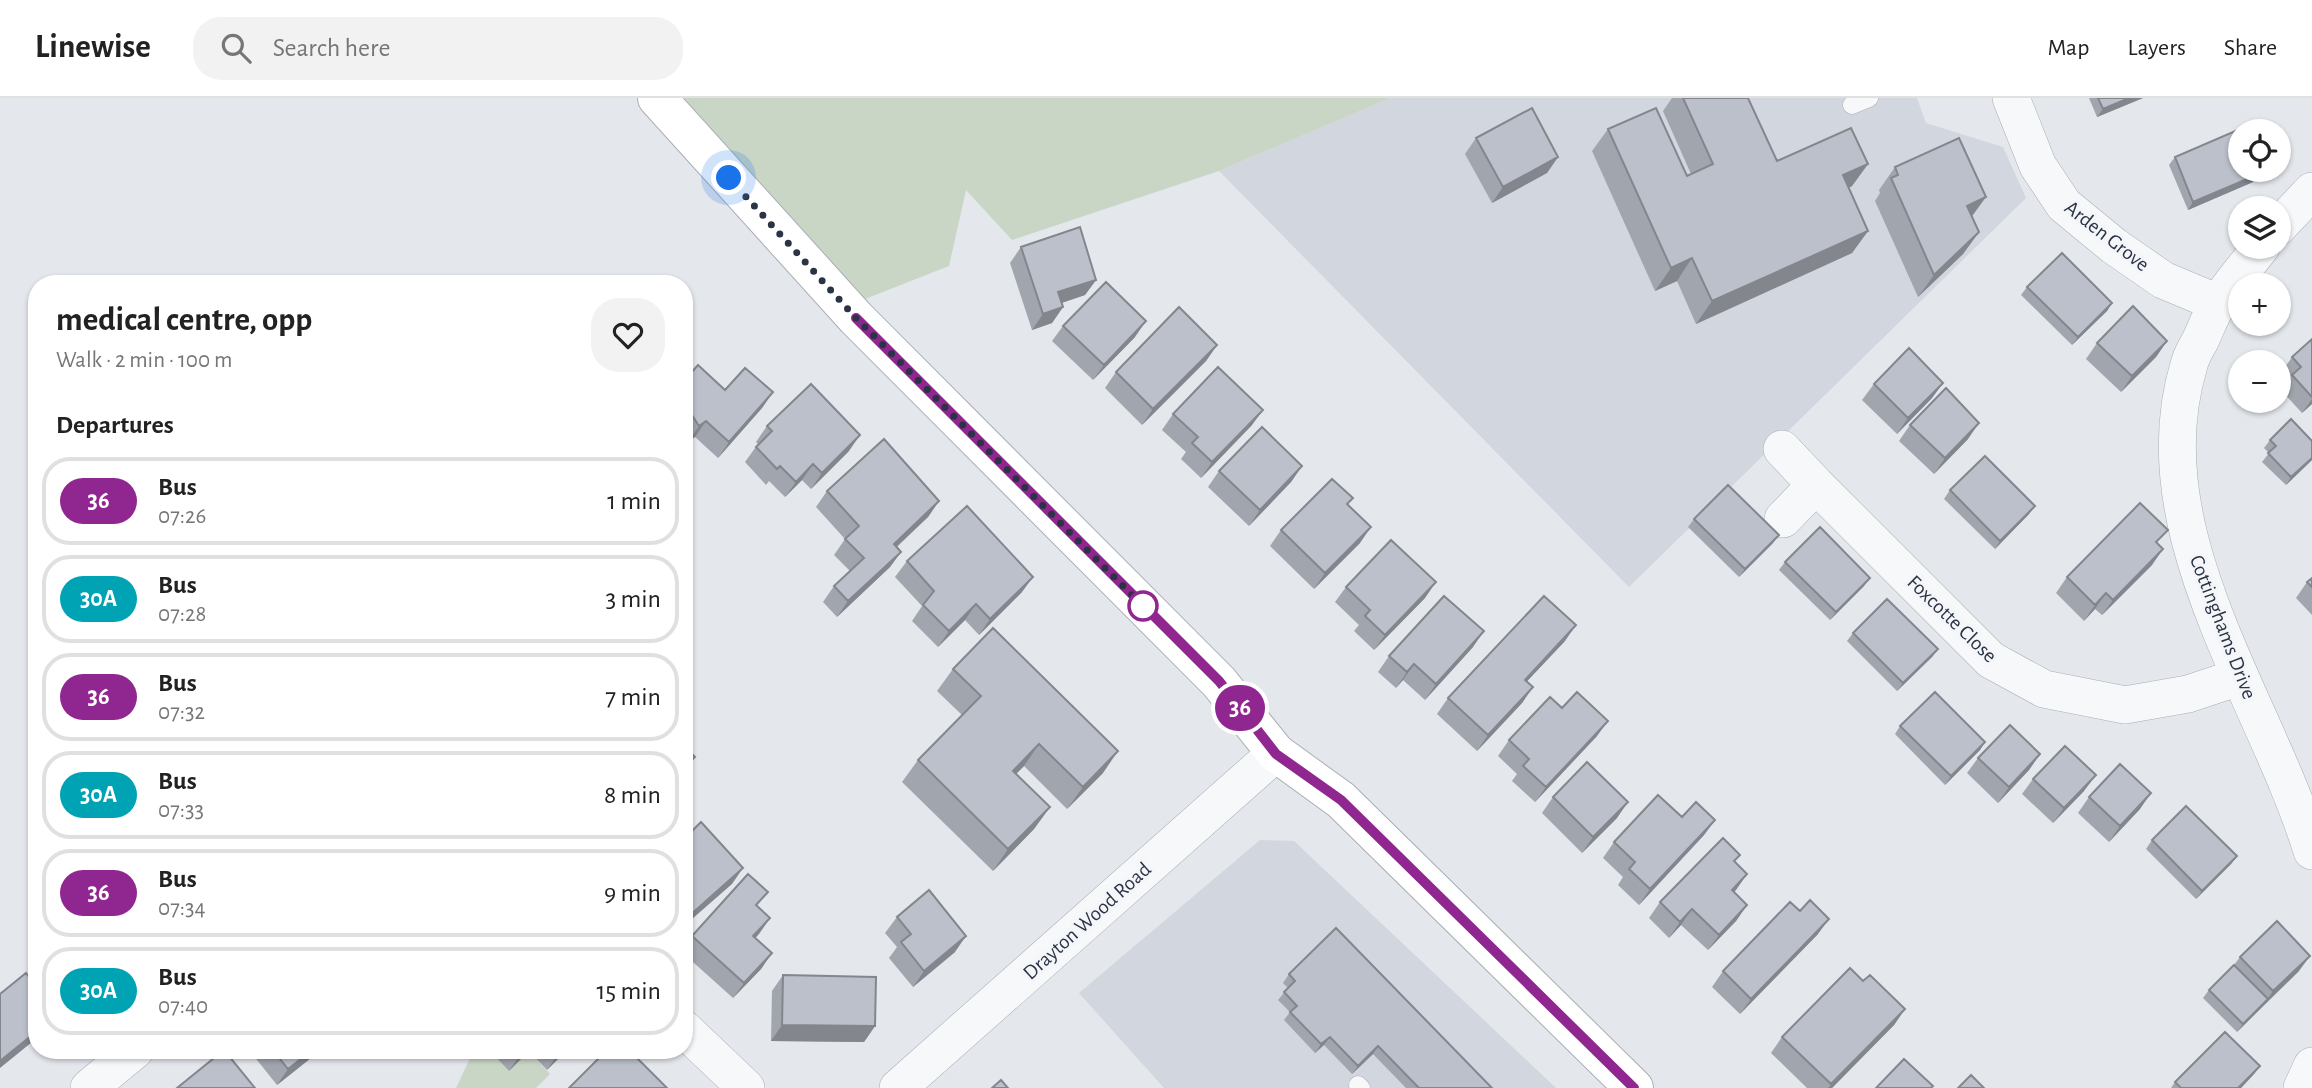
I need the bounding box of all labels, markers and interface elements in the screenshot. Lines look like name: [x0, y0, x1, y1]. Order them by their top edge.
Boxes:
search box: [193, 17, 683, 80]
icon: search: [217, 29, 255, 67]
text: Linewise: [35, 31, 151, 64]
text: Search here: [273, 35, 390, 61]
text: Map: [2047, 36, 2089, 60]
text: Layers: [2127, 36, 2186, 60]
text: Share: [2224, 36, 2277, 60]
map controls: [2228, 119, 2291, 413]
button: locate: [2228, 119, 2291, 182]
your location: [711, 160, 746, 195]
button: layers: [2228, 196, 2291, 259]
street label: Arden Grove: [2061, 197, 2153, 275]
button: +: [2228, 273, 2291, 336]
button: heart: [591, 298, 665, 372]
text: medical centre, opp: [56, 304, 312, 337]
text: Walk · 2 min · 100 m: [56, 349, 232, 372]
button: −: [2228, 350, 2291, 413]
text: Departures: [56, 412, 174, 438]
text: Bus: [158, 474, 197, 500]
text: 1 min: [607, 488, 661, 514]
text: 36: [88, 489, 109, 513]
text: 07:26: [158, 505, 206, 528]
street label: Cottinghams Drive: [2186, 552, 2260, 702]
street label: Foxcotte Close: [1903, 571, 2001, 667]
text: Bus: [158, 572, 197, 598]
text: 3 min: [605, 586, 661, 612]
text: 30A: [80, 587, 117, 611]
unlabelled marker: [1128, 591, 1158, 621]
text: 07:28: [158, 603, 206, 626]
text: Bus: [158, 670, 197, 696]
text: 7 min: [605, 684, 661, 710]
text: 36: [88, 685, 109, 709]
line badge: 36: [1208, 685, 1272, 731]
text: 36: [1229, 696, 1251, 720]
text: 07:32: [158, 701, 205, 724]
text: Bus: [158, 768, 197, 794]
text: 8 min: [604, 782, 661, 808]
text: 30A: [80, 783, 117, 807]
text: 07:33: [158, 799, 204, 822]
street label: Drayton Wood Road: [1019, 858, 1155, 984]
text: Bus: [158, 866, 197, 892]
text: 9 min: [604, 880, 661, 906]
text: 36: [88, 881, 109, 905]
text: 07:34: [158, 897, 206, 920]
text: Bus: [158, 964, 197, 990]
text: 15 min: [596, 978, 661, 1004]
text: 30A: [80, 979, 117, 1003]
text: 07:40: [158, 995, 208, 1018]

